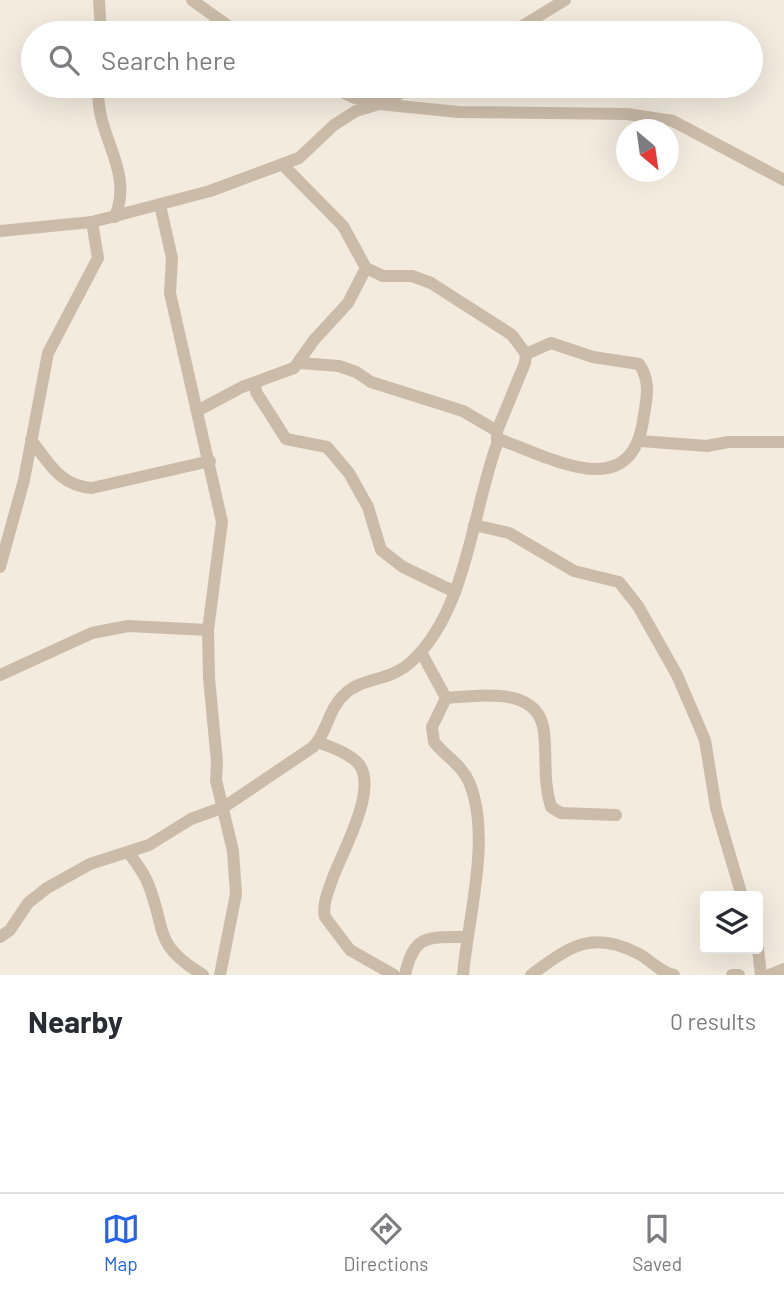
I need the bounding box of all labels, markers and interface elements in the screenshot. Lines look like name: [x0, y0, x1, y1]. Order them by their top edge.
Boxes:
search box: [21, 21, 763, 98]
icon: search: [45, 41, 83, 79]
text: Search here: [101, 44, 236, 75]
north arrow: [616, 119, 679, 182]
map controls: [700, 891, 763, 954]
button: layers: [700, 891, 763, 954]
text: Nearby: [28, 1003, 123, 1039]
text: 0 results: [670, 1007, 756, 1035]
tab: Map: [102, 1210, 140, 1275]
tab: Directions: [344, 1210, 429, 1275]
tab: Saved: [632, 1210, 682, 1275]

